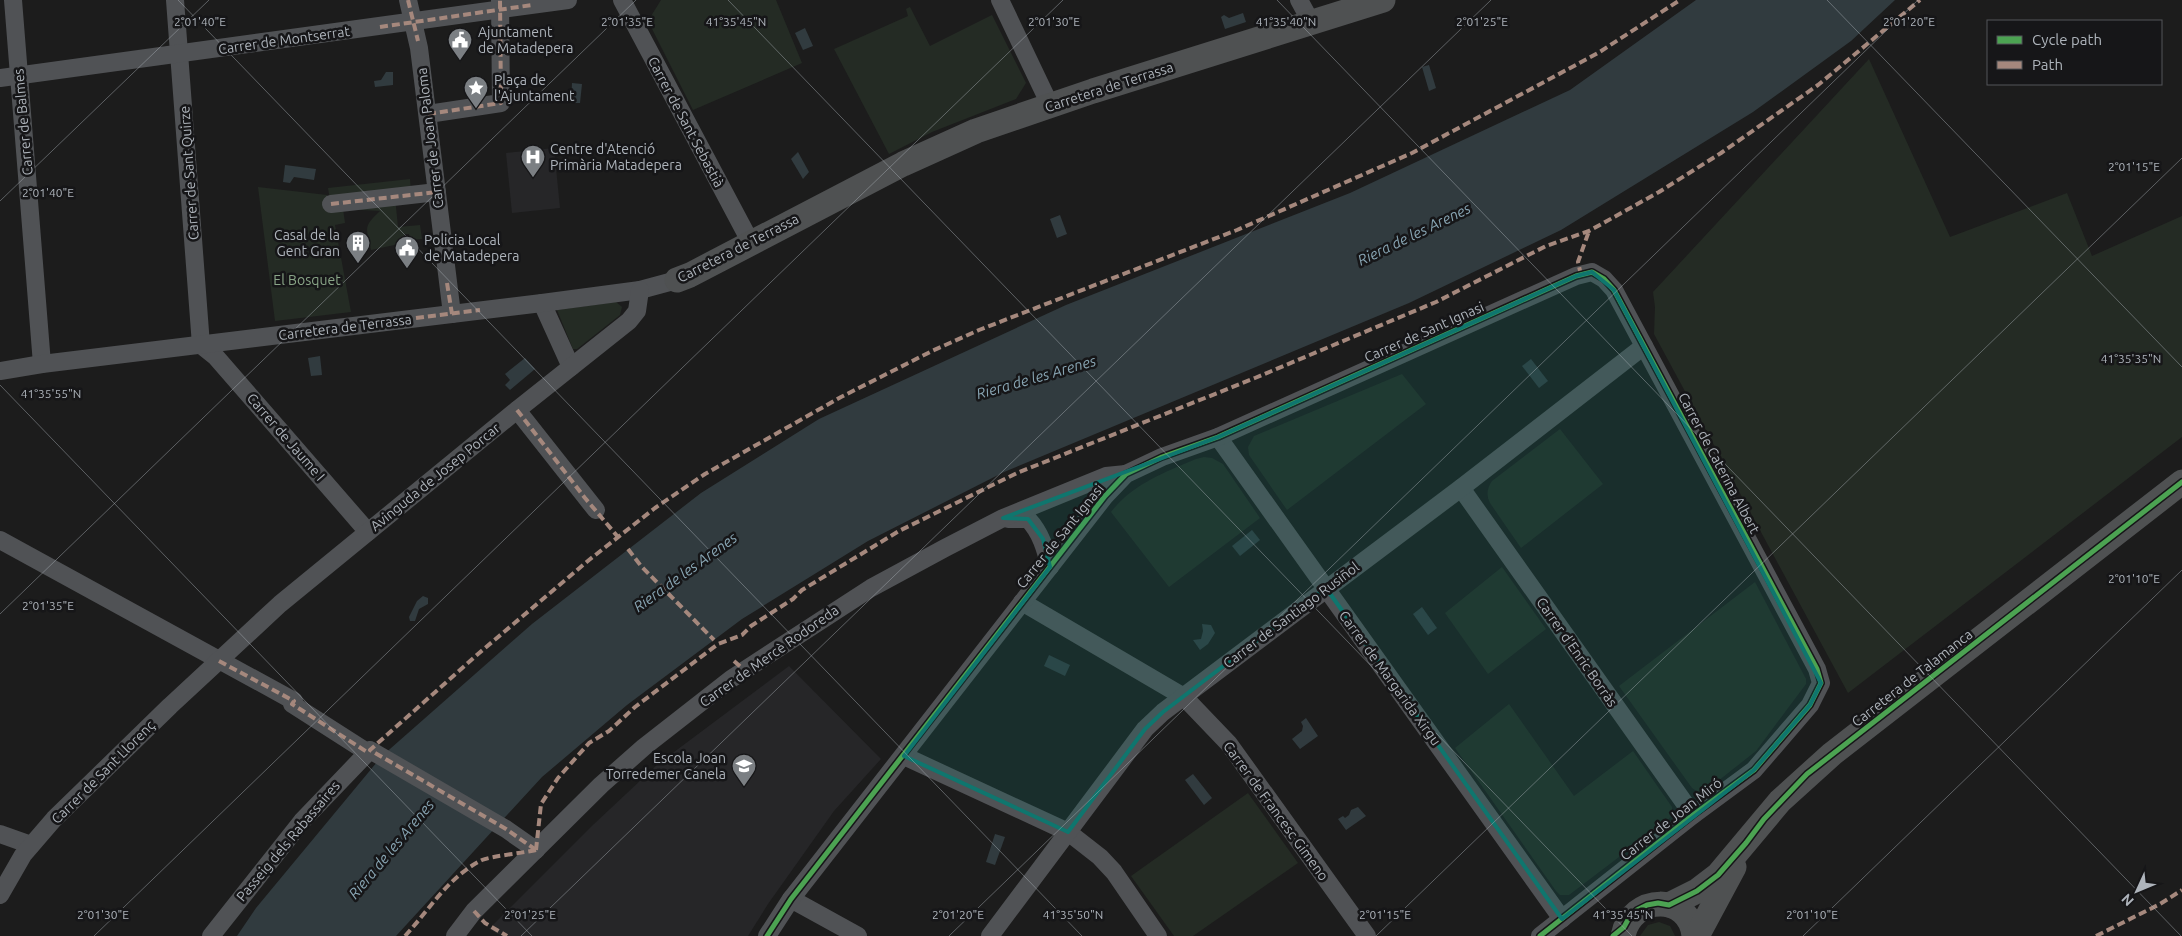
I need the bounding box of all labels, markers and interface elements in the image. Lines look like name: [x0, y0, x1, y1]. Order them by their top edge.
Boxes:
text: 2°01'40"E: [174, 15, 226, 28]
text: 2°01'35"E: [601, 15, 653, 28]
text: 41°35'45"N: [706, 15, 766, 28]
text: 2°01'30"E: [1028, 15, 1080, 28]
text: 41°35'40"N: [1256, 15, 1316, 28]
text: 2°01'25"E: [1456, 15, 1508, 28]
text: 2°01'20"E: [1883, 15, 1935, 28]
legend: [1987, 20, 2162, 85]
street label: Carrer de Montserrat: [217, 23, 351, 57]
place label: Ajuntament de Matadepera: [478, 24, 573, 56]
public building icon: Ajuntament de Matadepera: [447, 27, 473, 61]
text: Cycle path: [2032, 31, 2102, 48]
street label: Carrer de Sant Sebastià: [645, 54, 727, 190]
text: Path: [2032, 56, 2063, 73]
street label: Carretera de Terrassa: [1043, 59, 1175, 115]
street label: Carrer de Joan Paloma: [413, 67, 447, 209]
street label: Carrer de Balmes: [10, 68, 36, 176]
place label: Plaça de l'Ajuntament: [494, 72, 575, 104]
place icon: Plaça de l'Ajuntament: [463, 75, 489, 109]
street label: Carrer de Sant Quirze: [176, 105, 202, 241]
place label: Centre d'Atenció Primària Matadepera: [550, 141, 682, 173]
hospital icon: Centre d'Atenció Primària Matadepera: [520, 144, 546, 178]
text: 2°01'15"E: [2108, 160, 2160, 173]
text: 2°01'40"E: [22, 186, 74, 199]
water label: Riera de les Arenes: [1355, 199, 1474, 269]
street label: Carretera de Terrassa: [675, 210, 801, 286]
place label: Casal de la Gent Gran: [274, 227, 340, 259]
building icon: Casal de la Gent Gran: [345, 230, 371, 264]
place label: Policia Local de Matadepera: [424, 232, 519, 264]
public building icon: Policia Local de Matadepera: [394, 235, 420, 269]
park label: El Bosquet: [273, 272, 341, 288]
street label: Carrer de Sant Ignasi: [1362, 298, 1486, 366]
street label: Carretera de Terrassa: [277, 311, 413, 343]
water label: Riera de les Arenes: [974, 352, 1098, 402]
text: 41°35'35"N: [2101, 352, 2161, 365]
text: 41°35'55"N: [21, 387, 81, 400]
street label: Carrer de Jaume I: [244, 390, 328, 484]
street label: Carrer de Caterina Albert: [1675, 390, 1763, 537]
street label: Avinguda de Josep Porcar: [367, 419, 503, 534]
street label: Carrer de Sant Ignasi: [1013, 481, 1107, 591]
water label: Riera de les Arenes: [630, 528, 741, 615]
street label: Carrer de Santiago Rusiñol: [1220, 558, 1362, 671]
text: 2°01'10"E: [2108, 572, 2160, 585]
street label: Carrer d'Enric Borràs: [1533, 594, 1621, 710]
text: 2°01'35"E: [22, 599, 74, 612]
street label: Carrer de Mercè Rodoreda: [696, 602, 842, 710]
street label: Carrer de Margarida Xirgu: [1336, 608, 1444, 748]
street label: Carretera de Talamanca: [1849, 626, 1975, 730]
street label: Carrer de Sant Llorenç: [48, 717, 158, 827]
street label: Carrer de Francesc Gimeno: [1220, 738, 1332, 884]
place label: Escola Joan Torredemer Canela: [606, 750, 726, 782]
school or university icon: Escola Joan Torredemer Canela: [731, 753, 757, 787]
street label: Carrer de Joan Miró: [1617, 774, 1725, 864]
street label: Passeig dels Rabassaires: [233, 778, 343, 904]
water label: Riera de les Arenes: [345, 796, 438, 902]
north arrow: [2112, 866, 2162, 916]
text: N: [2118, 891, 2137, 909]
text: 2°01'30"E: [77, 908, 129, 921]
text: 2°01'25"E: [504, 908, 556, 921]
text: 2°01'20"E: [932, 908, 984, 921]
text: 41°35'50"N: [1043, 908, 1103, 921]
text: 2°01'15"E: [1359, 908, 1411, 921]
text: 41°35'45"N: [1593, 908, 1653, 921]
text: 2°01'10"E: [1786, 908, 1838, 921]

